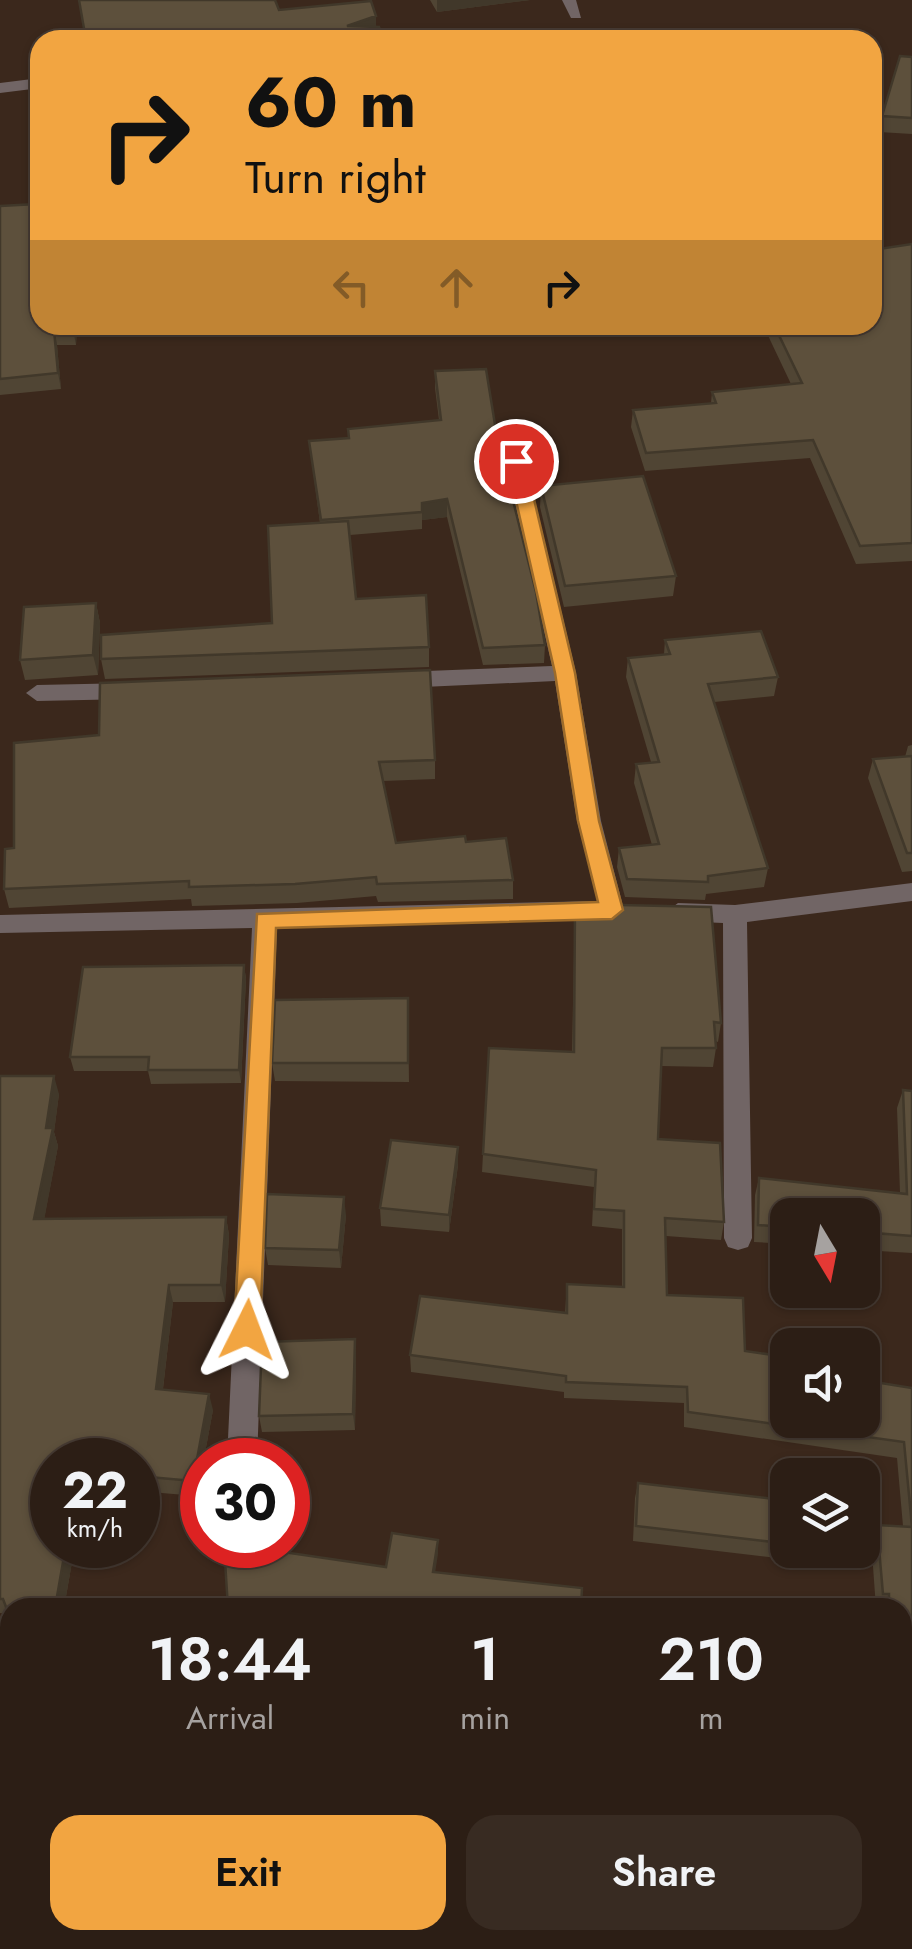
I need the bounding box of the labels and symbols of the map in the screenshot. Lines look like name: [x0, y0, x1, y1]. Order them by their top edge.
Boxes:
pin: [474, 419, 559, 504]
north arrow: [770, 1198, 880, 1308]
position arrow: [195, 1278, 299, 1382]
speed limit sign: 30: [180, 1438, 310, 1568]

